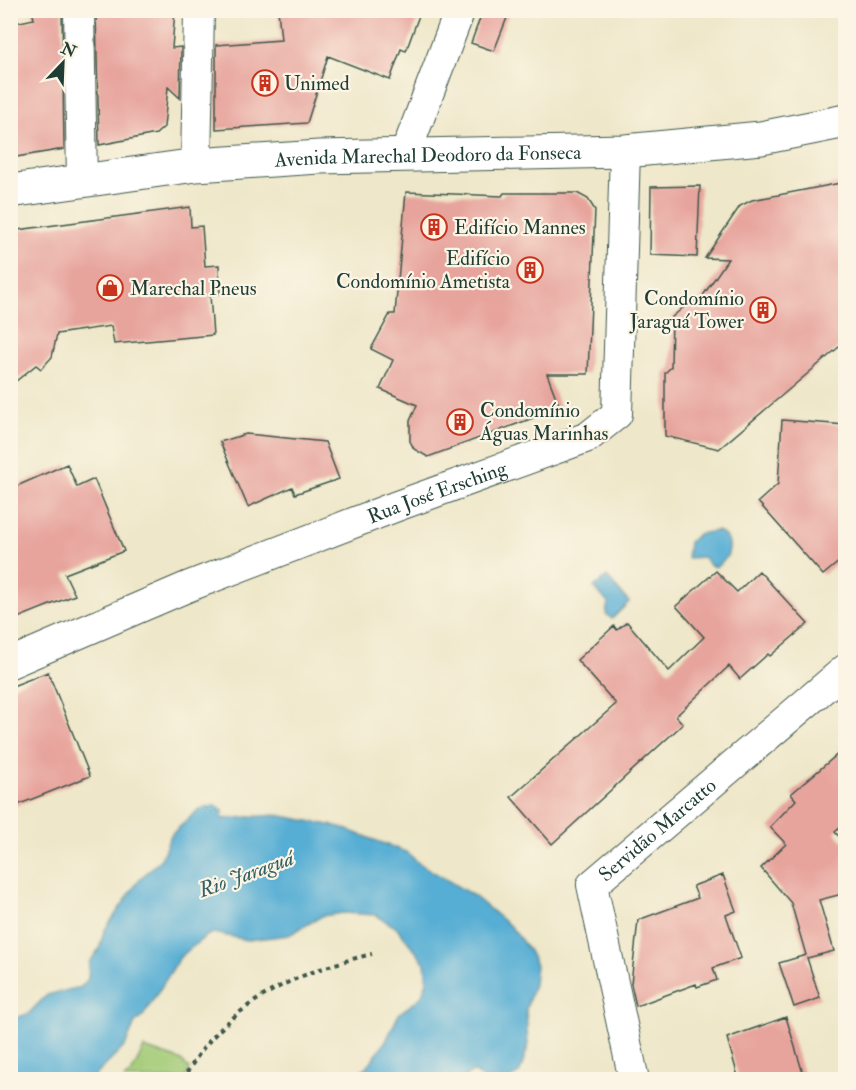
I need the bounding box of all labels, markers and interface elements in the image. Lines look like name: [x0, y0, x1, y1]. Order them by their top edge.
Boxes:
north arrow: [33, 33, 93, 93]
text: N: [57, 38, 80, 62]
building icon: Unimed: [250, 68, 280, 98]
place label: Unimed: [284, 71, 350, 96]
street label: Avenida Marechal Deodoro da Fonseca: [273, 140, 582, 173]
building icon: Edifício Mannes: [419, 212, 449, 242]
place label: Edifício Mannes: [454, 215, 586, 240]
place label: Edifício Condomínio Ametista: [336, 246, 511, 294]
building icon: Edifício Condomínio Ametista: [515, 255, 545, 285]
shop icon: Marechal Pneus: [95, 273, 125, 303]
place label: Marechal Pneus: [130, 276, 257, 301]
place label: Condomínio Jaraguá Tower: [629, 286, 745, 334]
building icon: Condomínio Jaraguá Tower: [748, 295, 778, 325]
place label: Condomínio Águas Marinhas: [479, 398, 609, 446]
building icon: Condomínio Águas Marinhas: [445, 407, 475, 437]
street label: Rua José Ersching: [364, 455, 511, 529]
street label: Servidão Marcatto: [594, 773, 721, 887]
water label: Rio Jaraguá: [194, 844, 300, 904]

